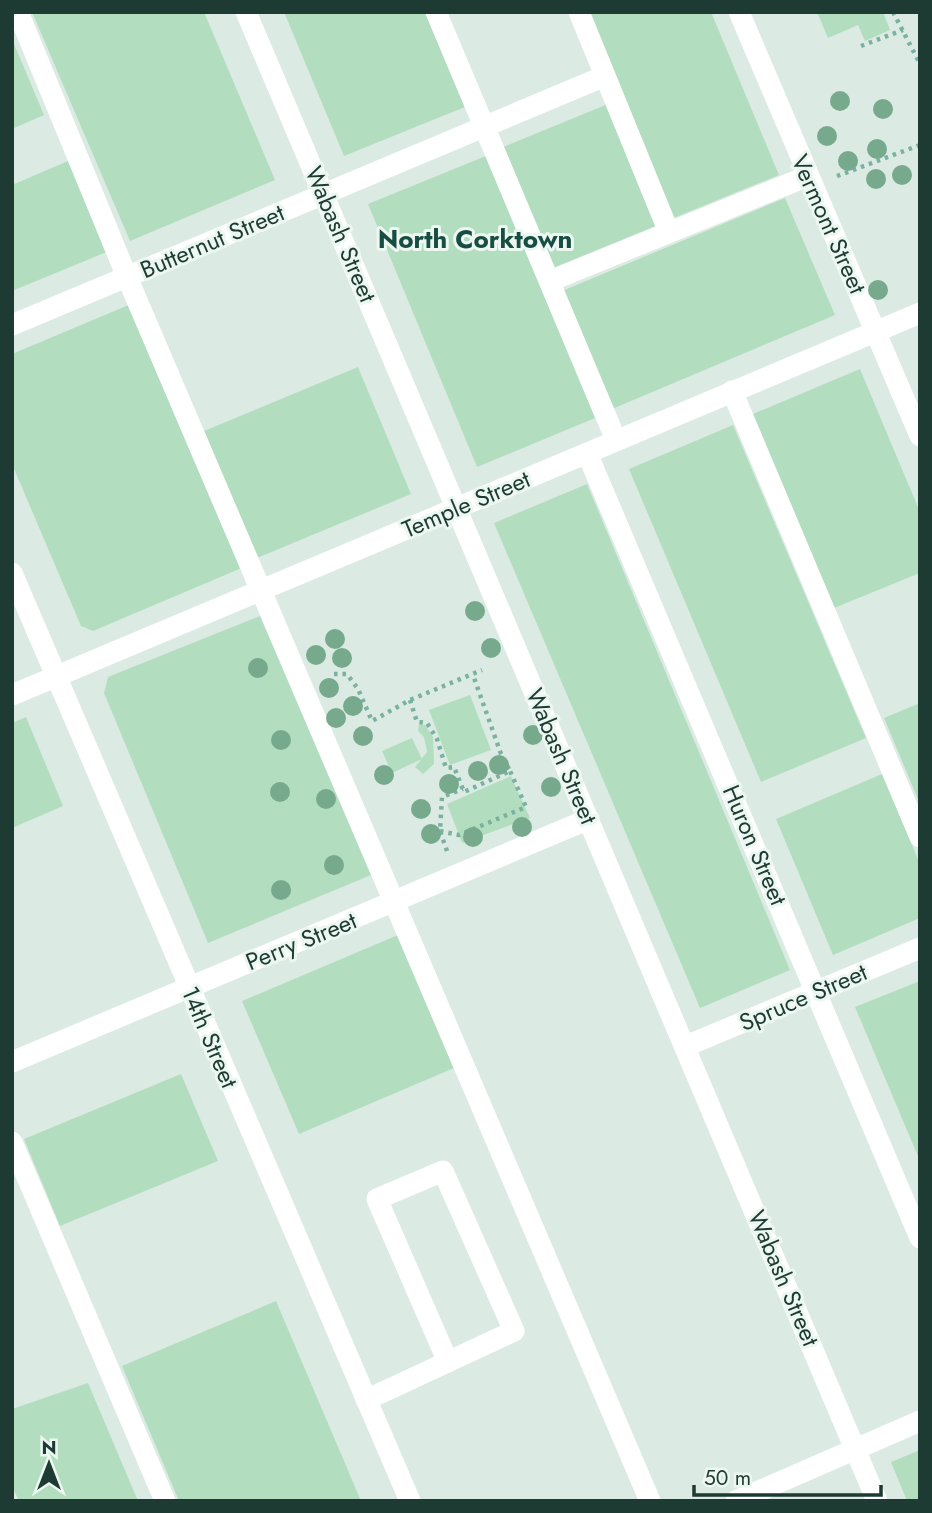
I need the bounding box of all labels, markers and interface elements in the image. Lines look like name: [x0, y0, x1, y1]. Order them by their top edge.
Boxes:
street label: Vermont Street: [783, 149, 875, 299]
street label: Wabash Street: [297, 160, 386, 308]
street label: Butternut Street: [134, 195, 290, 287]
district label: North Corktown: [378, 220, 572, 258]
street label: Temple Street: [397, 461, 536, 547]
street label: Wabash Street: [518, 682, 607, 830]
street label: Huron Street: [714, 779, 796, 911]
street label: Perry Street: [240, 903, 362, 979]
street label: Spruce Street: [734, 954, 873, 1040]
street label: 14th Street: [173, 981, 247, 1094]
street label: Wabash Street: [740, 1204, 829, 1352]
north arrow: [14, 1429, 84, 1499]
text: N: [41, 1434, 57, 1461]
scale bar: [694, 1454, 881, 1498]
text: 50 m: [704, 1463, 751, 1493]

